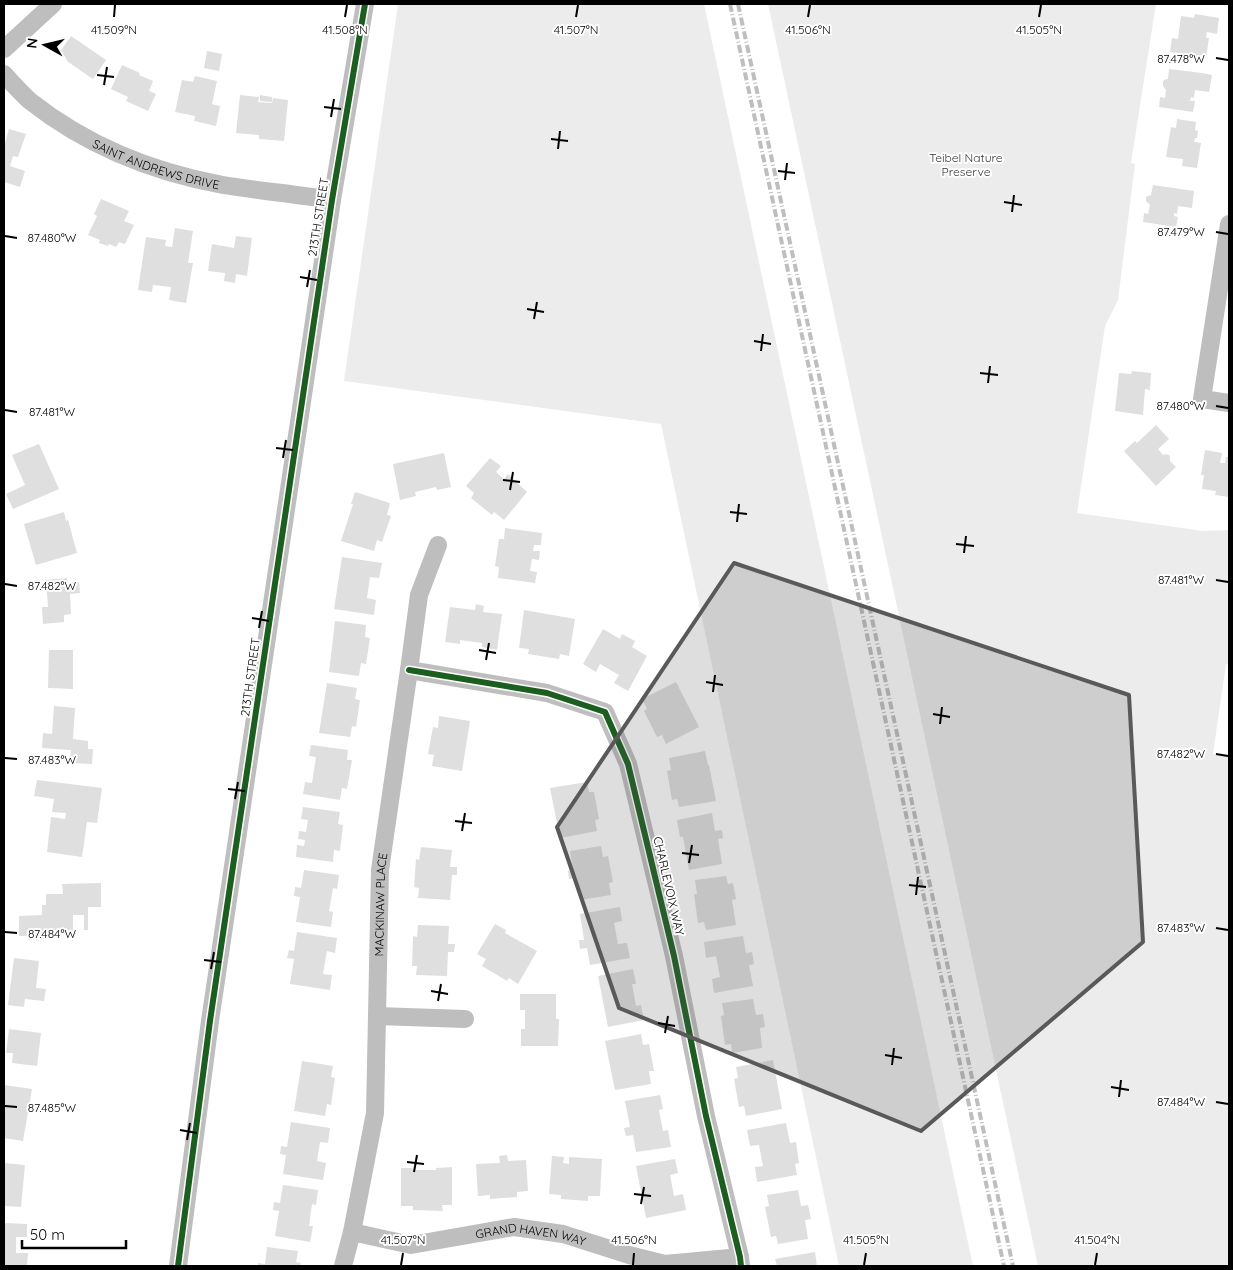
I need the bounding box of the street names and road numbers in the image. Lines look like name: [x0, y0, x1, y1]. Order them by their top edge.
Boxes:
street label: SAINT ANDREWS DRIVE: [90, 135, 221, 192]
street label: 213TH STREET: [304, 177, 332, 257]
street label: 213TH STREET: [237, 637, 263, 717]
street label: CHARLEVOIX WAY: [650, 835, 688, 937]
street label: MACKINAW PLACE: [371, 852, 390, 956]
street label: GRAND HAVEN WAY: [474, 1219, 588, 1248]

